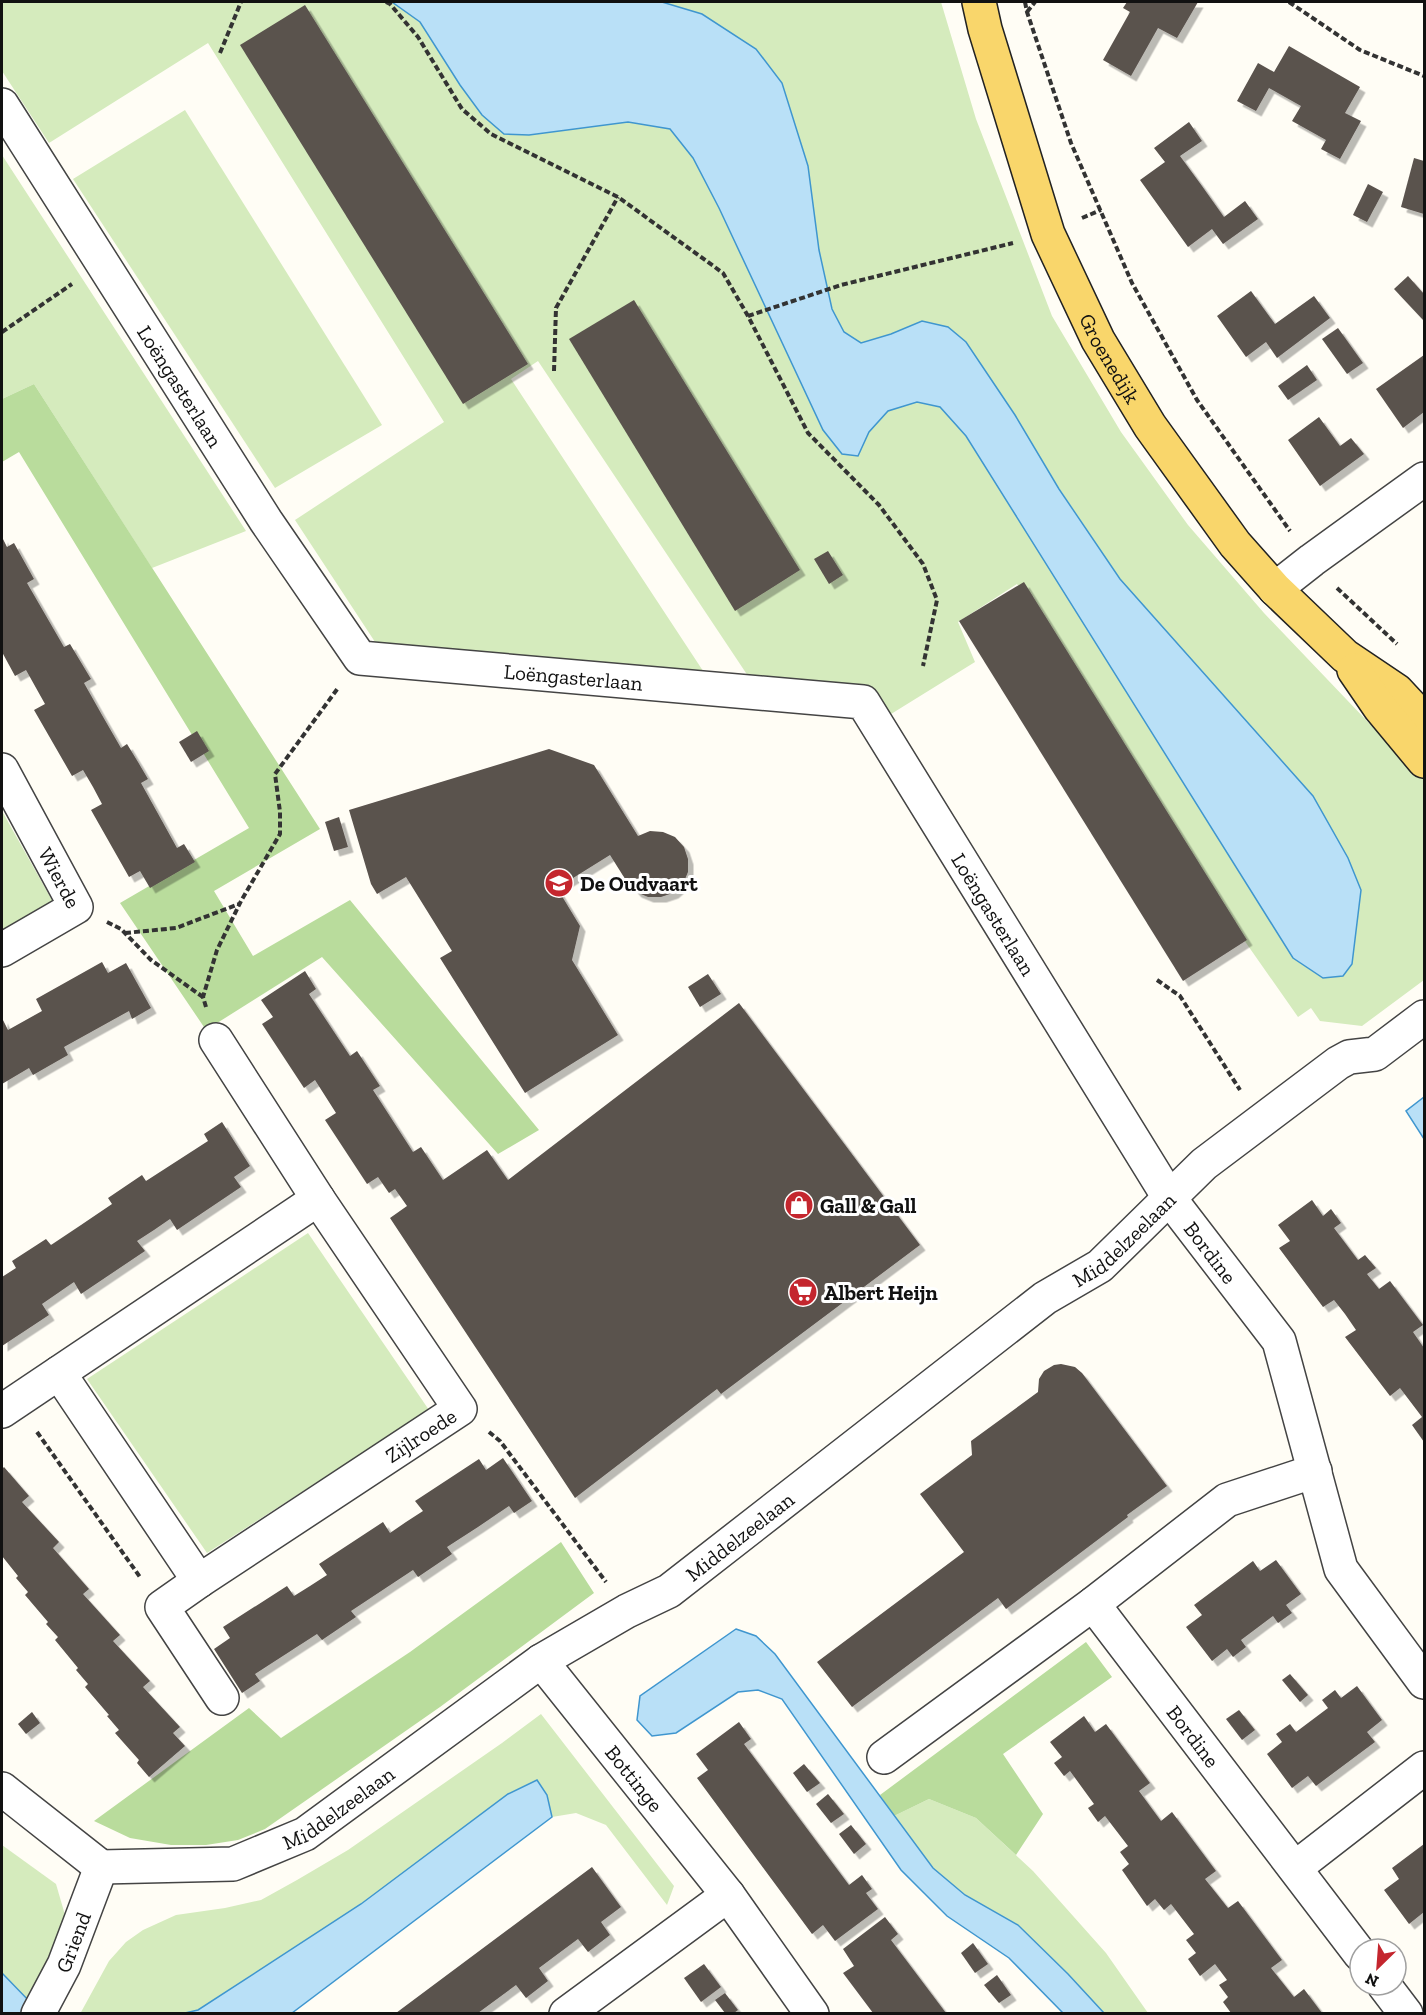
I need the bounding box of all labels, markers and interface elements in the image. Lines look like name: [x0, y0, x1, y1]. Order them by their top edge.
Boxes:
street label: Groenedijk: [1075, 309, 1146, 408]
street label: Loëngasterlaan: [133, 321, 228, 452]
street label: Loëngasterlaan: [503, 658, 644, 695]
street label: Wierde: [33, 843, 87, 912]
street label: Loëngasterlaan: [947, 848, 1041, 980]
school or university icon: De Oudvaart: [543, 867, 575, 899]
place label: De Oudvaart: [580, 871, 698, 896]
street label: Middelzeelaan: [1068, 1187, 1180, 1292]
shop icon: Gall & Gall: [783, 1189, 815, 1221]
place label: Gall & Gall: [820, 1193, 916, 1218]
street label: Bordine: [1179, 1216, 1243, 1288]
supermarket icon: Albert Heijn: [787, 1276, 819, 1308]
place label: Albert Heijn: [824, 1280, 938, 1305]
street label: Zijlroede: [380, 1403, 461, 1467]
street label: Middelzeelaan: [680, 1486, 799, 1586]
street label: Bordine: [1162, 1700, 1225, 1772]
street label: Bottinge: [600, 1740, 669, 1817]
street label: Middelzeelaan: [279, 1761, 399, 1854]
street label: Griend: [50, 1908, 96, 1976]
north arrow: [1348, 1937, 1408, 1997]
text: N: [1362, 1969, 1381, 1991]

